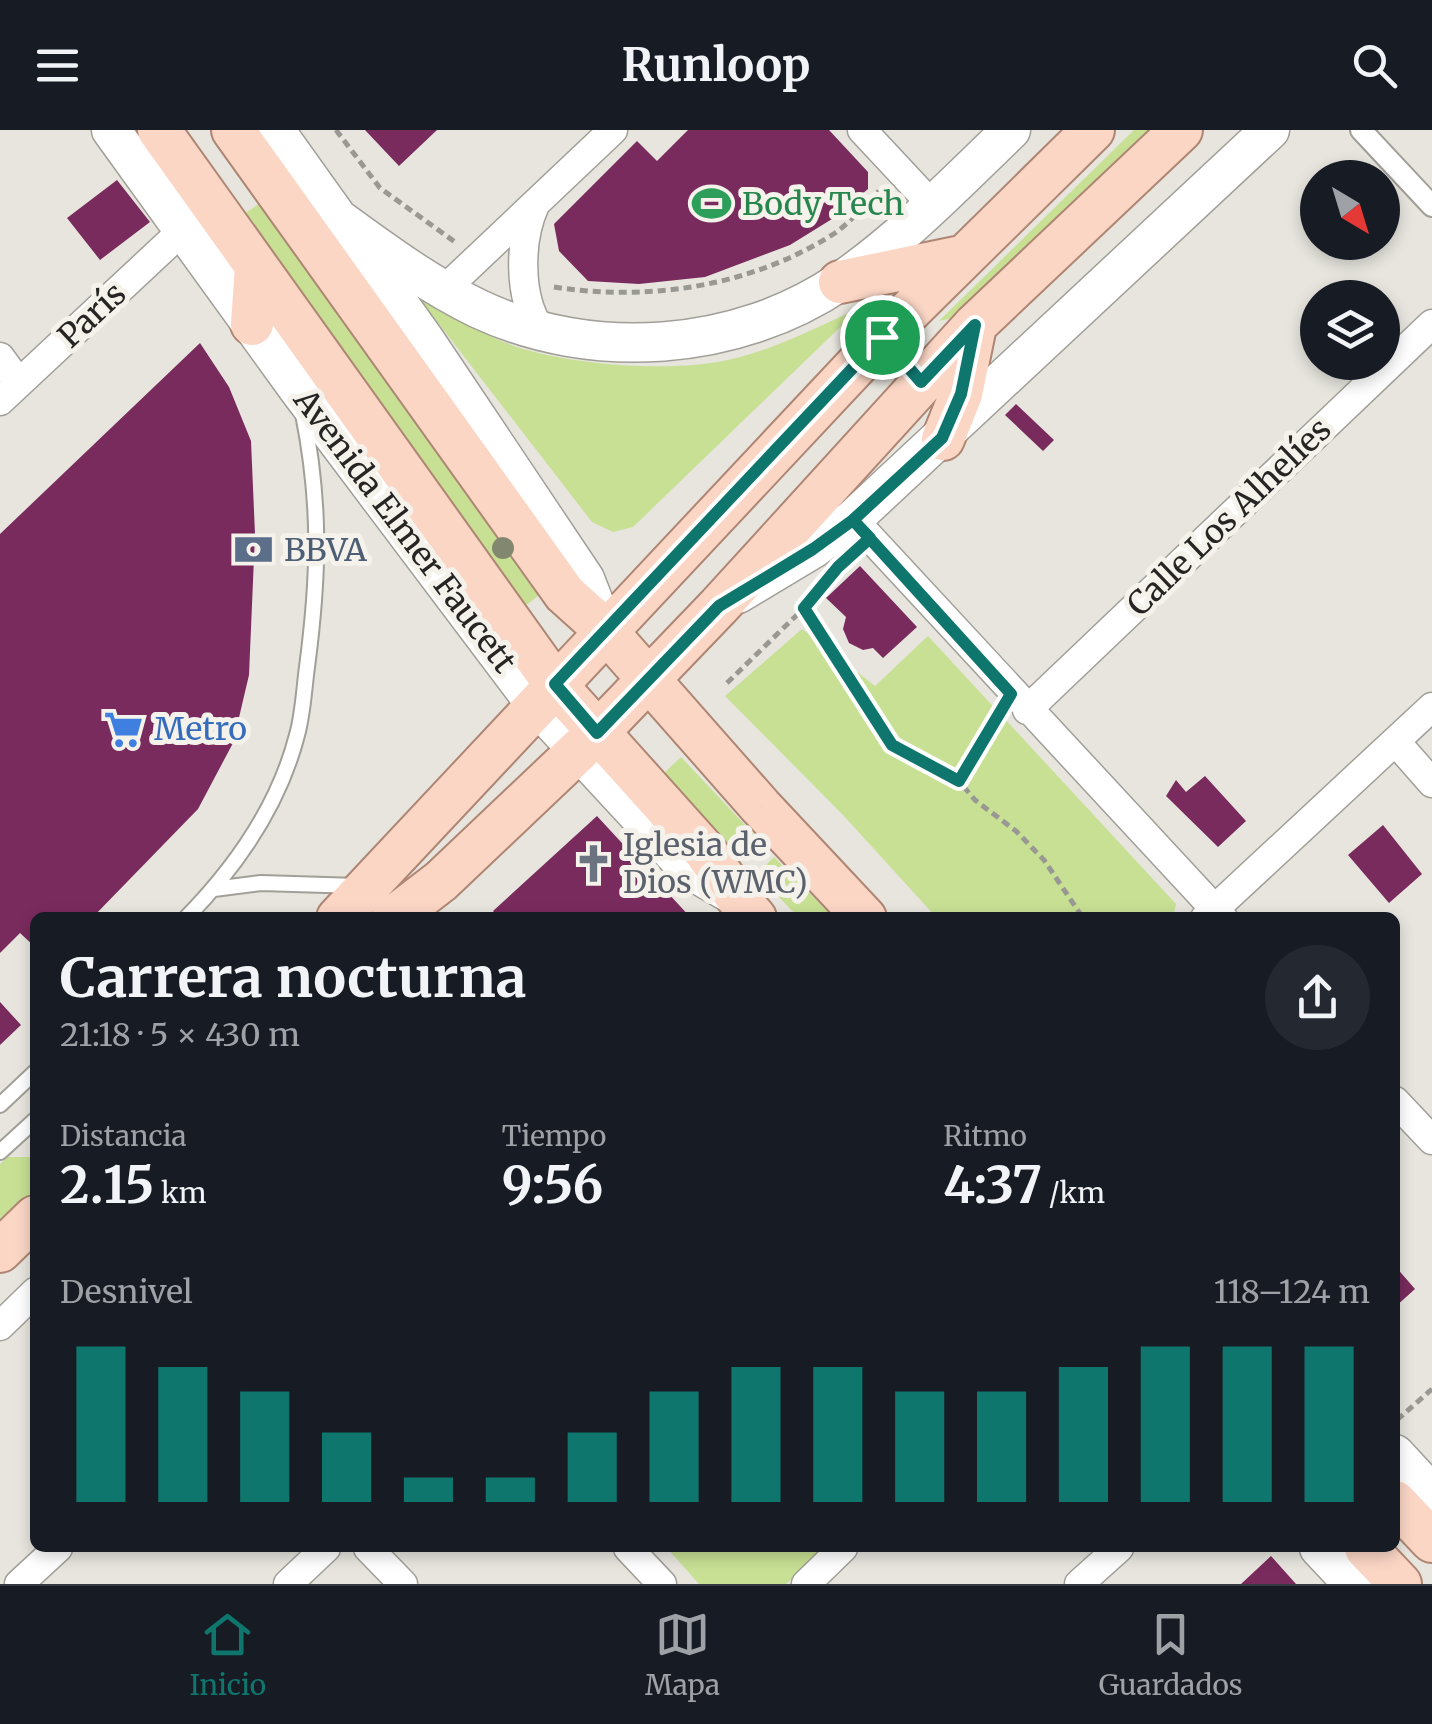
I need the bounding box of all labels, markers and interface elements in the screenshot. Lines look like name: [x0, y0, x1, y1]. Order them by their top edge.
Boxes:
text: Runloop: [622, 37, 810, 93]
icon: menu: [30, 38, 85, 93]
icon: search: [1347, 38, 1402, 93]
north arrow: [1300, 160, 1400, 260]
map controls: [1300, 160, 1400, 380]
sports icon: Body Tech: [691, 183, 733, 225]
place label: Body Tech: [742, 184, 904, 224]
street label: París: [50, 274, 134, 356]
button: layers: [1300, 280, 1400, 380]
pin: [840, 295, 925, 380]
icon: arrive: [855, 310, 910, 365]
street label: Avenida Elmer Faucett: [285, 381, 525, 681]
street label: Calle Los Alhelíes: [1119, 409, 1339, 625]
bank icon: BBVA: [233, 529, 275, 571]
place label: BBVA: [284, 530, 367, 570]
supermarket icon: Metro: [103, 708, 145, 750]
place label: Metro: [154, 709, 247, 749]
place label: Iglesia de Dios (WMC): [623, 825, 808, 902]
church icon: Iglesia de Dios (WMC): [572, 842, 614, 884]
text: Carrera nocturna: [60, 943, 527, 1012]
button: share: [1265, 945, 1370, 1050]
text: 21:18 · 5 × 430 m: [60, 1015, 300, 1055]
text: Distancia: [60, 1118, 187, 1154]
text: Tiempo: [502, 1118, 606, 1154]
text: Ritmo: [943, 1118, 1027, 1154]
text: 2.15: [60, 1154, 154, 1217]
text: 9:56: [502, 1154, 603, 1217]
text: 4:37: [943, 1154, 1042, 1217]
text: km: [154, 1175, 207, 1211]
text: /km: [1042, 1175, 1105, 1211]
text: Desnivel: [60, 1272, 193, 1312]
text: 118–124 m: [1214, 1272, 1370, 1312]
tab: Inicio: [189, 1607, 266, 1703]
tab: Mapa: [645, 1607, 720, 1703]
tab: Guardados: [1099, 1607, 1243, 1703]

